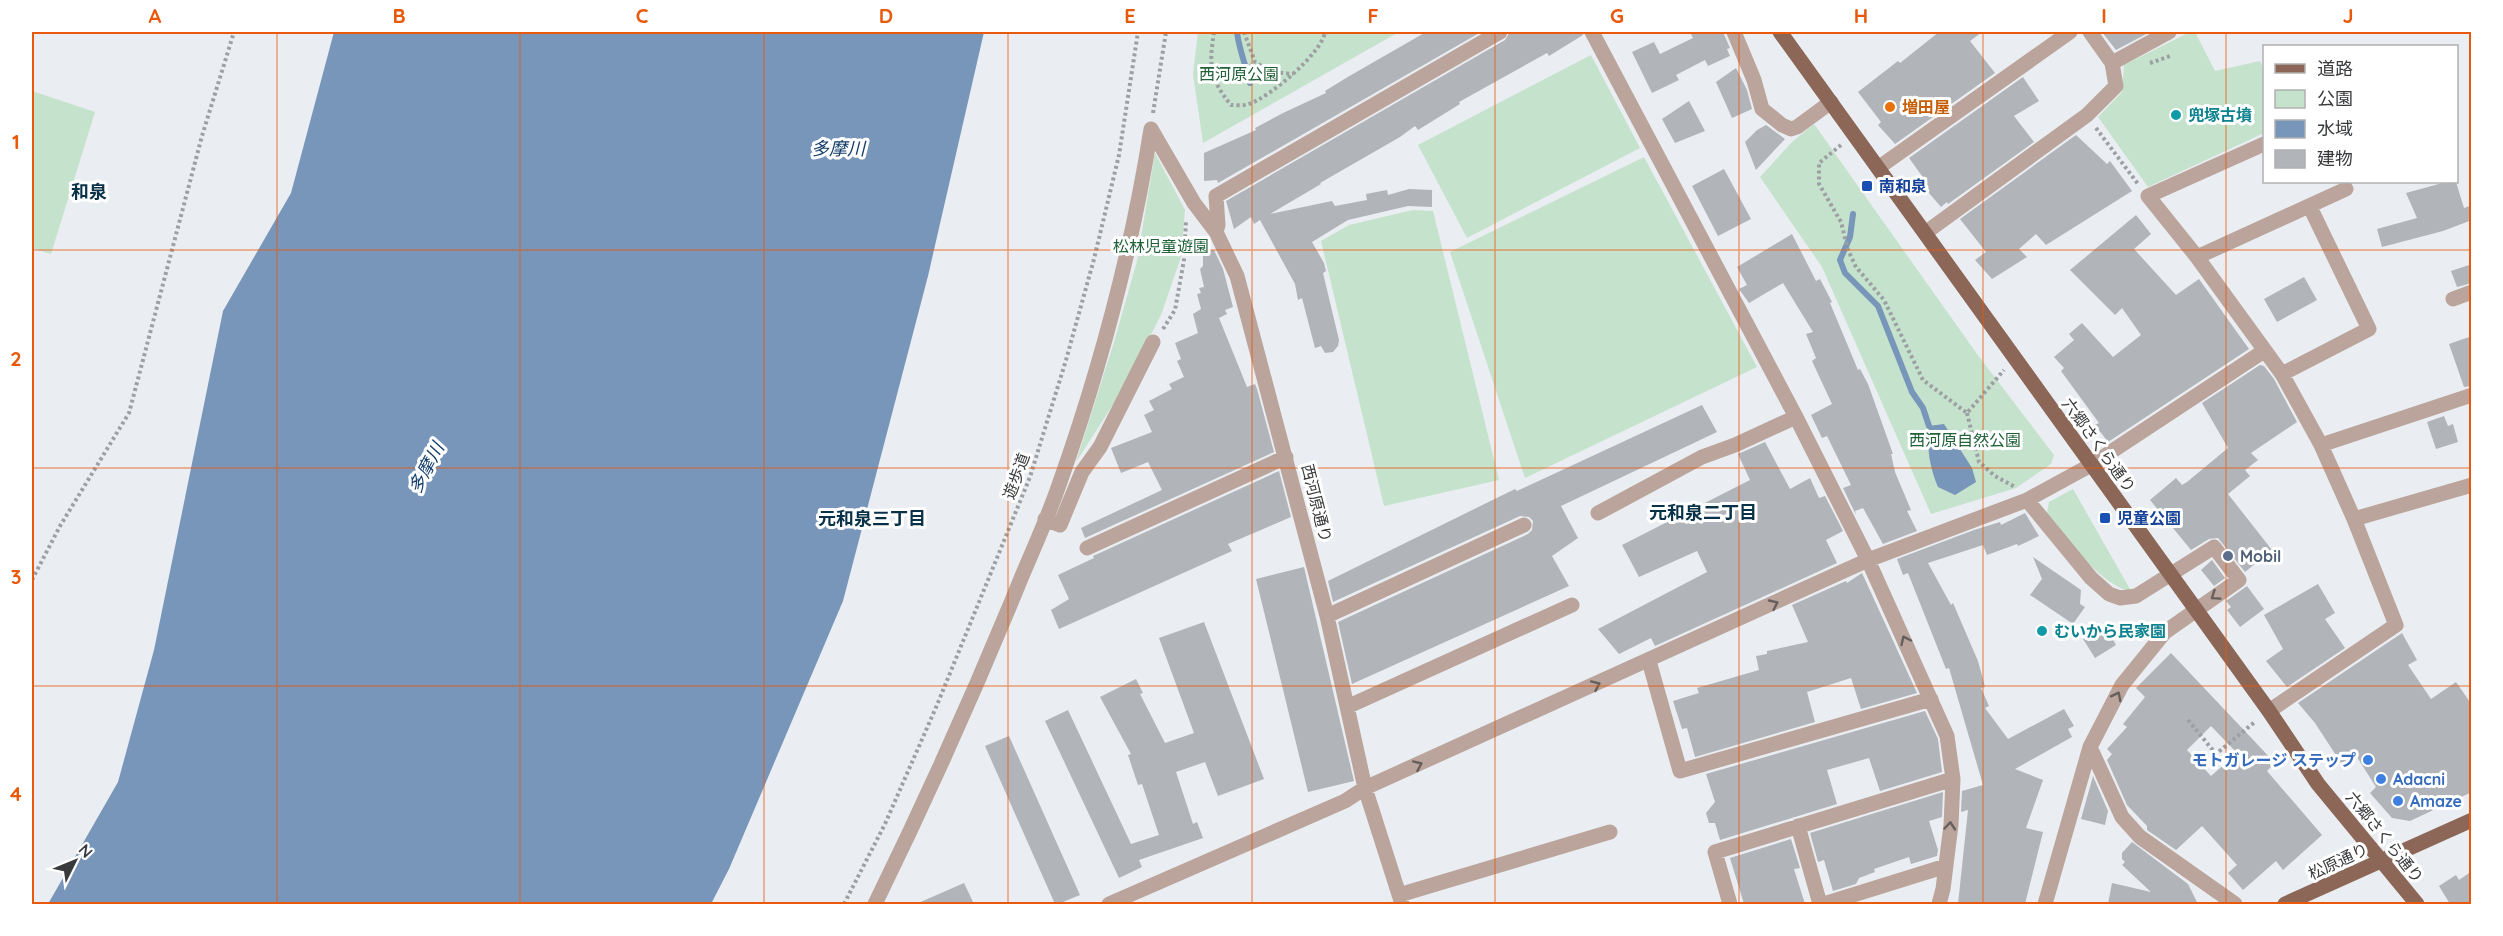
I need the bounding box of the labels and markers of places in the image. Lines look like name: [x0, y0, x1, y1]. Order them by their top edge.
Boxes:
place label: 増田屋: [1902, 97, 1950, 117]
marker: 増田屋: [1883, 100, 1897, 114]
place label: 兜塚古墳: [2188, 105, 2252, 125]
marker: 兜塚古墳: [2169, 108, 2183, 122]
place label: 南和泉: [1879, 176, 1927, 196]
marker: 南和泉: [1860, 179, 1874, 193]
place label: 児童公園: [2117, 508, 2181, 528]
marker: 児童公園: [2098, 511, 2112, 525]
place label: Mobil: [2240, 546, 2281, 566]
marker: Mobil: [2221, 549, 2235, 563]
place label: むいから民家園: [2054, 621, 2166, 641]
marker: むいから民家園: [2035, 624, 2049, 638]
place label: モトガレージ ステップ: [2192, 750, 2356, 770]
marker: モトガレージ ステップ: [2361, 753, 2375, 767]
place label: Adacni: [2393, 769, 2445, 789]
marker: Adacni: [2374, 772, 2388, 786]
place label: Amaze: [2410, 791, 2462, 811]
marker: Amaze: [2391, 794, 2405, 808]

